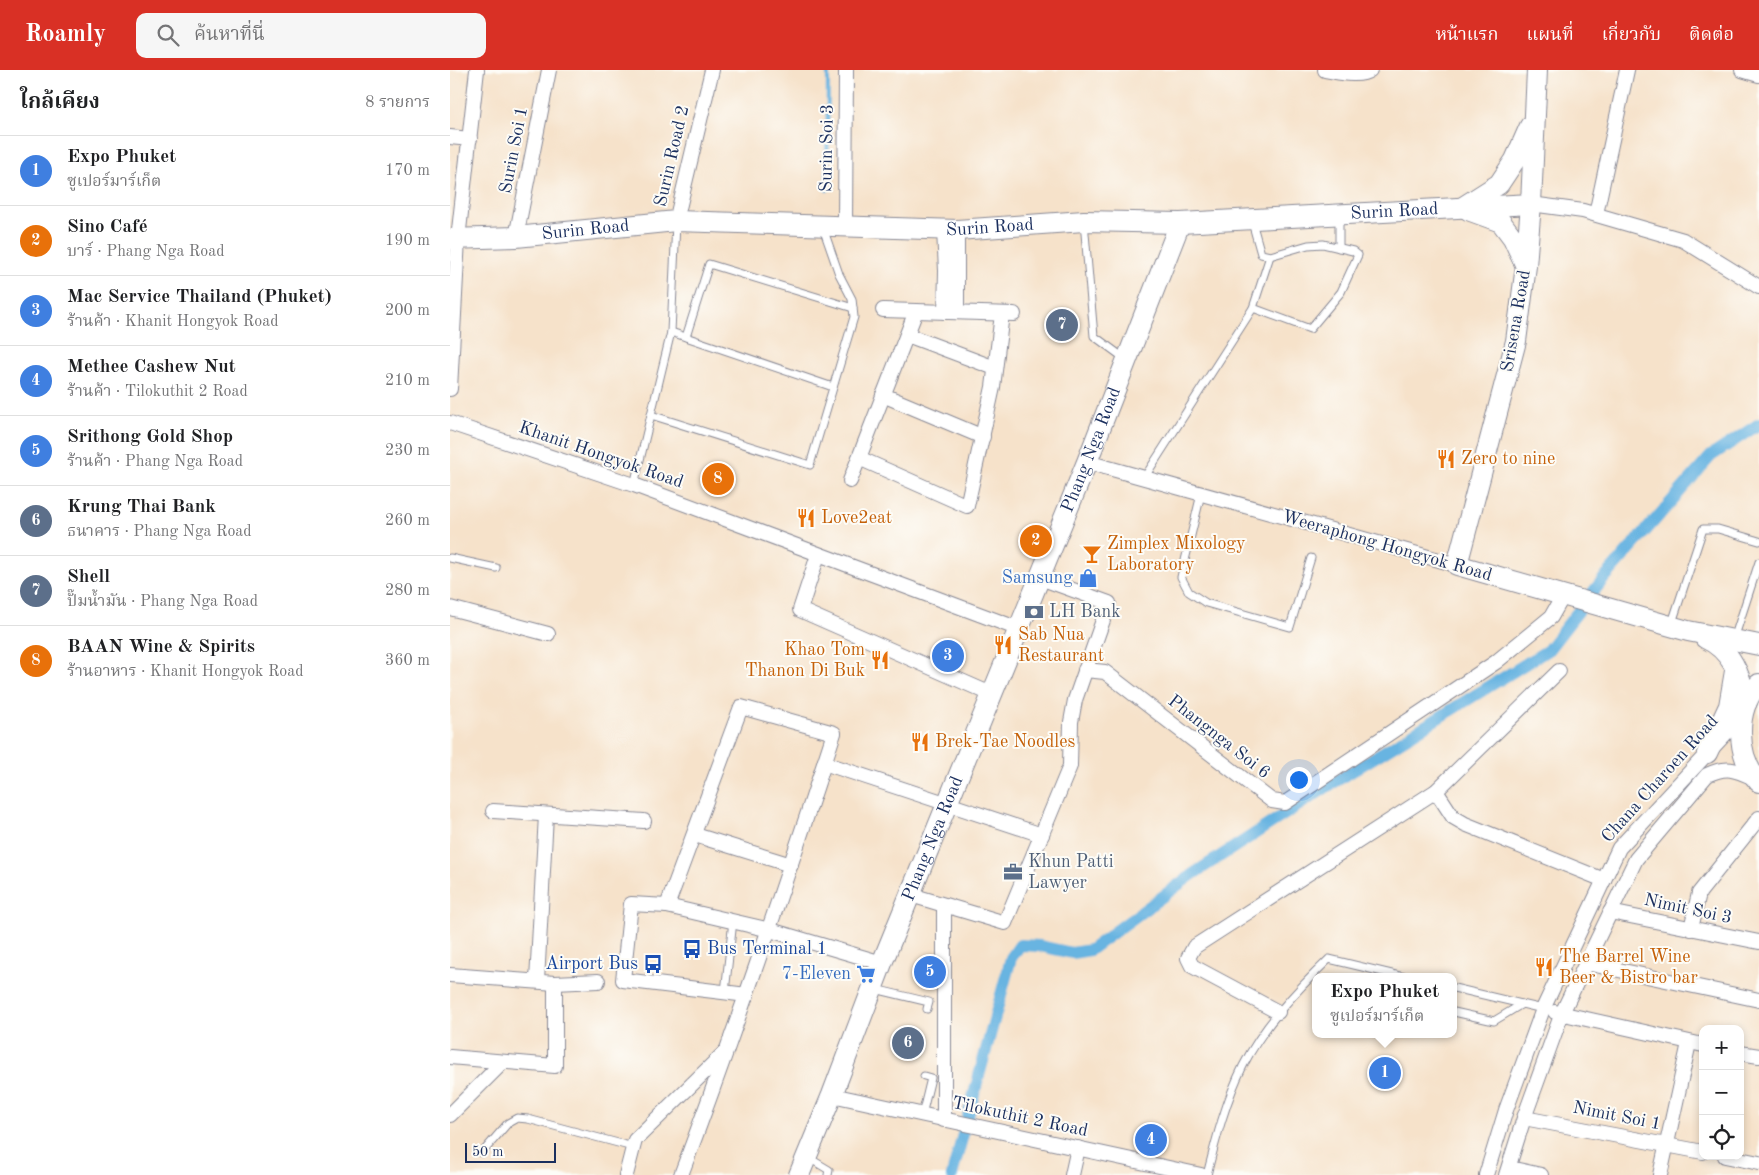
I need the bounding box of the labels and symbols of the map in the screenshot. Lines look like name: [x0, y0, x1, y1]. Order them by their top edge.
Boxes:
street label: Surin Road 2: [652, 104, 692, 208]
street label: Surin Soi 3: [817, 104, 837, 192]
street label: Surin Soi 1: [497, 105, 531, 195]
street label: Surin Road: [1350, 200, 1439, 223]
street label: Surin Road: [946, 216, 1034, 239]
street label: Surin Road: [541, 217, 630, 243]
street label: Srisena Road: [1498, 269, 1534, 373]
pin: 7: [1046, 306, 1078, 344]
street label: Phang Nga Road: [1058, 385, 1124, 515]
street label: Khanit Hongyok Road: [516, 418, 686, 492]
restaurant icon: Zero to nine: [1435, 448, 1457, 470]
place label: Zero to nine: [1461, 450, 1555, 468]
pin: 8: [702, 460, 734, 498]
restaurant icon: Love2eat: [795, 507, 817, 529]
street label: Weeraphong Hongyok Road: [1280, 507, 1494, 585]
place label: Love2eat: [821, 509, 892, 527]
pin: 2: [1020, 522, 1052, 560]
place label: Zimplex Mixology Laboratory: [1107, 535, 1246, 574]
bar icon: Zimplex Mixology Laboratory: [1081, 543, 1103, 565]
shop icon: Samsung: [1077, 567, 1099, 589]
place label: Samsung: [1002, 569, 1073, 587]
bank icon: LH Bank: [1023, 601, 1045, 623]
place label: LH Bank: [1049, 603, 1121, 621]
place label: Sab Nua Restaurant: [1018, 626, 1104, 665]
restaurant icon: Sab Nua Restaurant: [992, 634, 1014, 656]
pin: 3: [932, 637, 964, 675]
place label: Khao Tom Thanon Di Buk: [745, 641, 865, 680]
restaurant icon: Khao Tom Thanon Di Buk: [869, 649, 891, 671]
street label: Phangnga Soi 6: [1165, 692, 1273, 782]
street label: Chana Charoen Road: [1598, 712, 1722, 846]
restaurant icon: Brek-Tae Noodles: [909, 731, 931, 753]
place label: Brek-Tae Noodles: [935, 733, 1075, 751]
your location: [1286, 767, 1312, 793]
street label: Phang Nga Road: [899, 774, 966, 904]
place label: Khun Patti Lawyer: [1028, 853, 1114, 892]
office icon: Khun Patti Lawyer: [1002, 861, 1024, 883]
street label: Nimit Soi 3: [1642, 891, 1734, 927]
bus stop icon: Bus Terminal 1: [681, 938, 703, 960]
place label: Bus Terminal 1: [707, 940, 827, 958]
place label: The Barrel Wine Beer & Bistro bar: [1559, 948, 1698, 987]
bus stop icon: Airport Bus: [642, 953, 664, 975]
pin: 5: [914, 953, 946, 991]
place label: Airport Bus: [545, 955, 638, 973]
restaurant icon: The Barrel Wine Beer & Bistro bar: [1533, 956, 1555, 978]
supermarket icon: 7-Eleven: [855, 963, 877, 985]
place label: 7-Eleven: [782, 965, 851, 983]
pin: 6: [892, 1024, 924, 1062]
pin: 1: [1369, 1054, 1401, 1092]
street label: Tilokuthit 2 Road: [950, 1094, 1090, 1140]
street label: Nimit Soi 1: [1571, 1099, 1663, 1133]
pin: 4: [1135, 1121, 1167, 1159]
scale bar: [465, 1140, 556, 1163]

